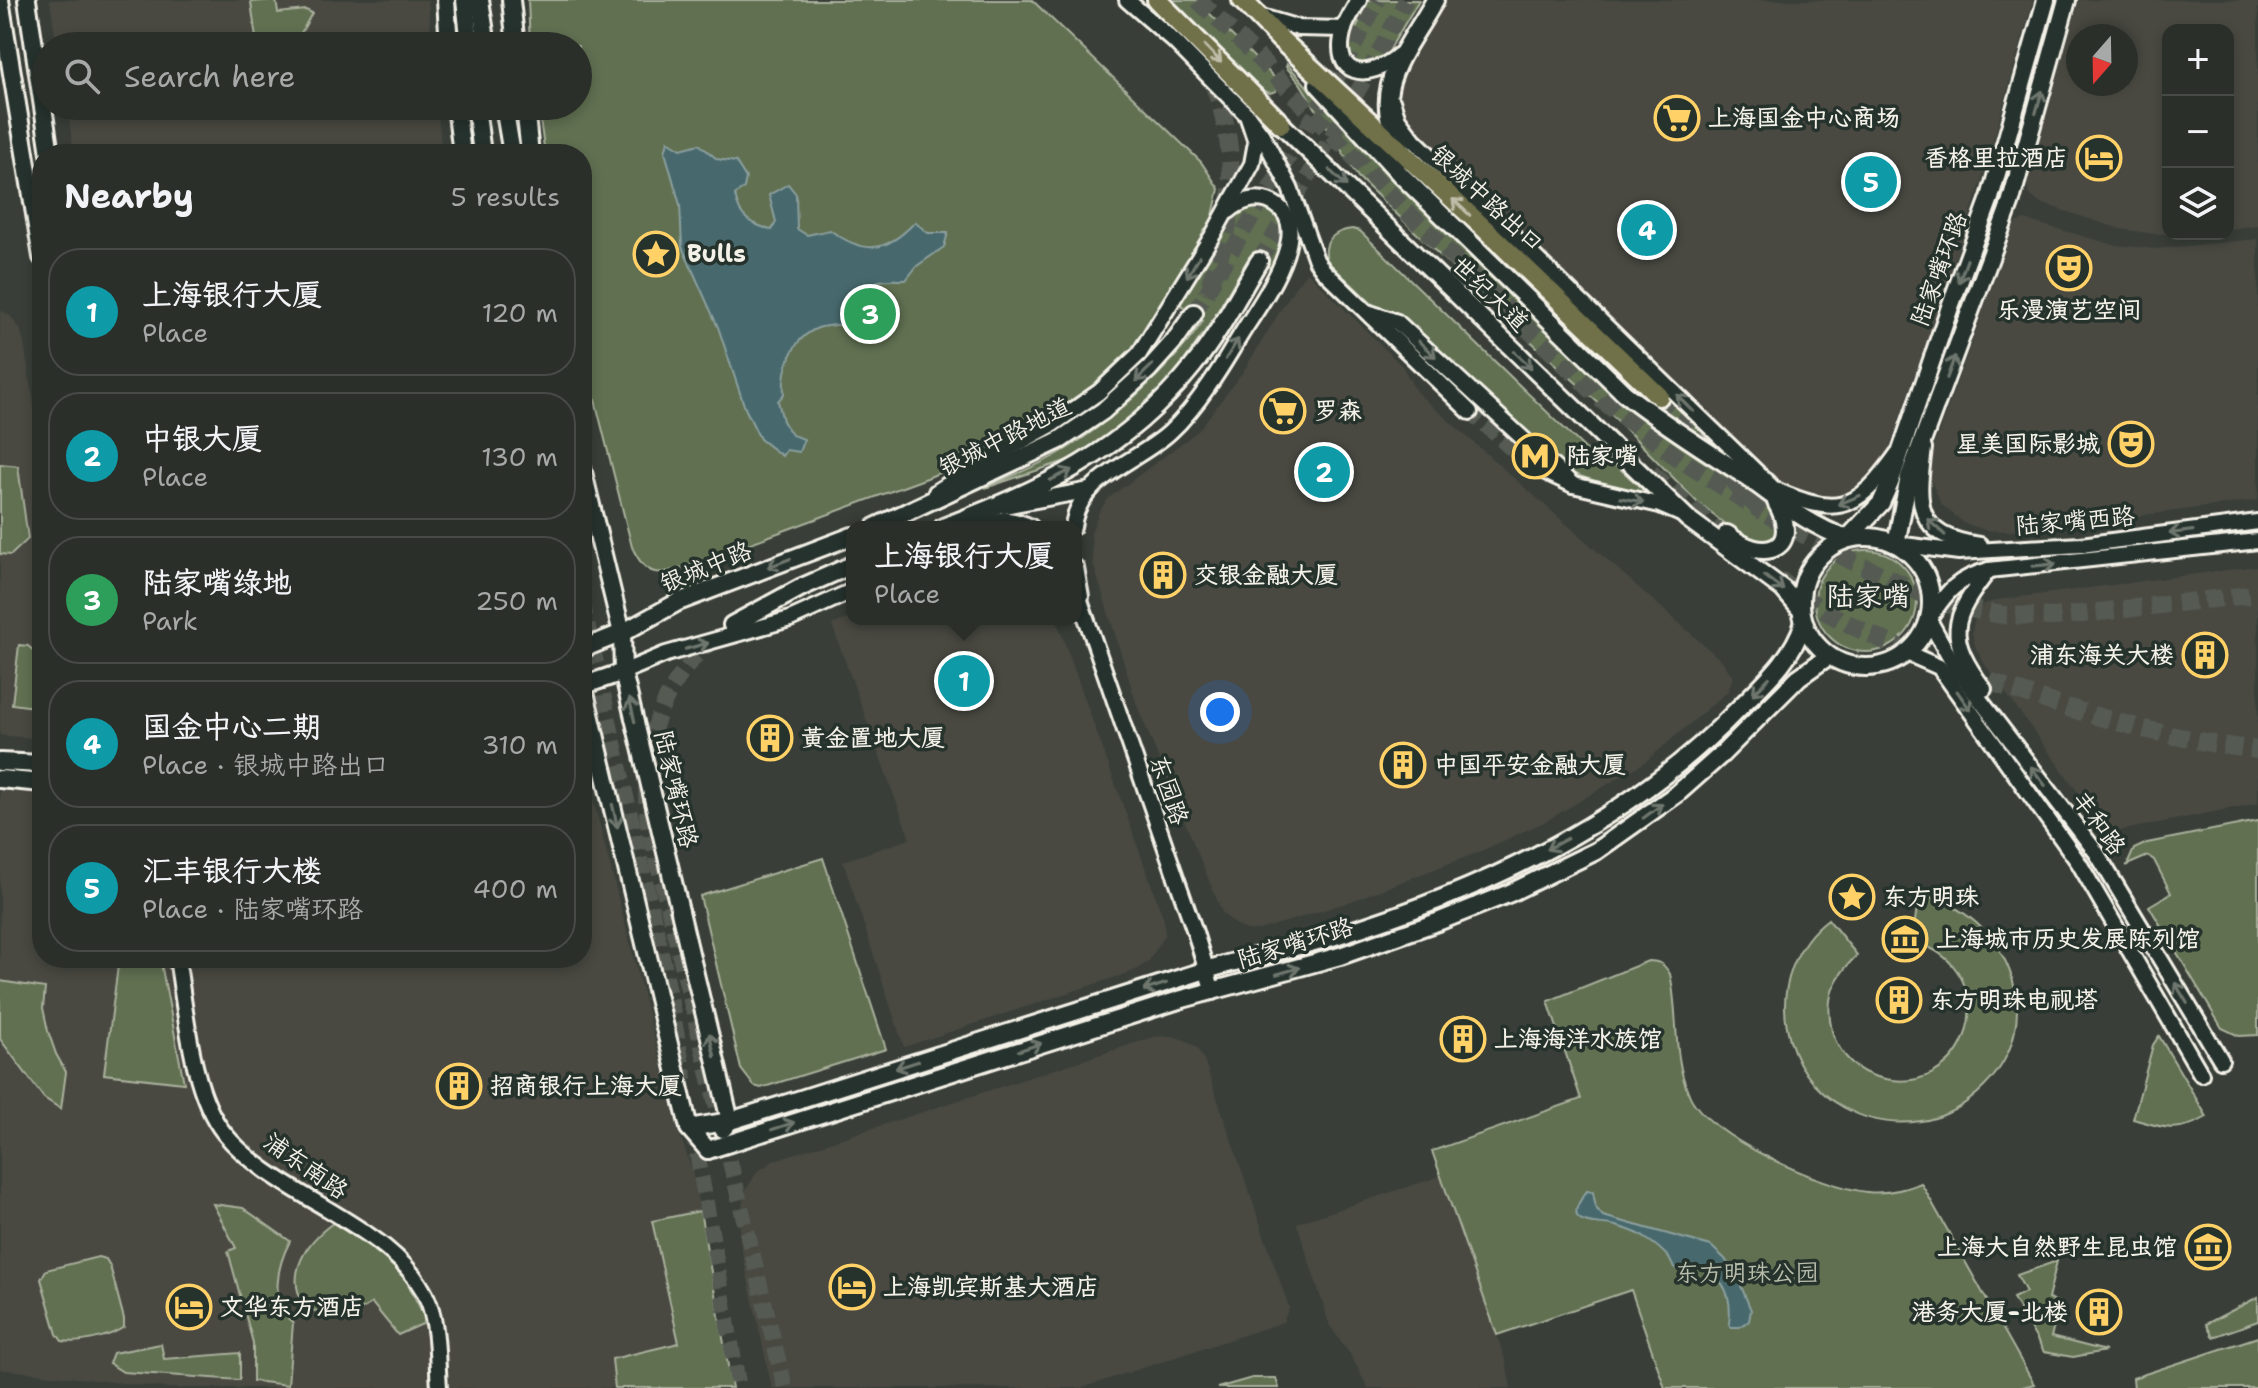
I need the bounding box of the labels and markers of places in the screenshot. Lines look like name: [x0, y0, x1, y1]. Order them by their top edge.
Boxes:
supermarket icon: 上海国金中心商场: [1653, 94, 1701, 142]
place label: 上海国金中心商场: [1708, 102, 1900, 134]
hotel icon: 香格里拉酒店: [2075, 134, 2123, 182]
place label: 香格里拉酒店: [1924, 142, 2068, 174]
pin: 5: [1845, 152, 1897, 212]
pin: 4: [1621, 200, 1673, 260]
place icon: Bulls: [632, 230, 680, 278]
place label: Bulls: [687, 238, 746, 270]
theatre icon: 乐漫演艺空间: [2045, 244, 2093, 292]
pin: 3: [844, 284, 896, 344]
place label: 乐漫演艺空间: [1997, 294, 2141, 326]
supermarket icon: 罗森: [1259, 387, 1307, 435]
place label: 罗森: [1314, 395, 1362, 427]
theatre icon: 星美国际影城: [2107, 420, 2155, 468]
place label: 星美国际影城: [1956, 428, 2100, 460]
metro station icon: 陆家嘴: [1511, 432, 1559, 480]
place label: 陆家嘴: [1566, 440, 1638, 472]
pin: 2: [1298, 442, 1350, 502]
building icon: 交银金融大厦: [1139, 551, 1187, 599]
place label: 交银金融大厦: [1194, 559, 1338, 591]
building icon: 浦东海关大楼: [2181, 631, 2229, 679]
place label: 浦东海关大楼: [2030, 639, 2174, 671]
pin: 1: [938, 651, 990, 711]
building icon: 黄金置地大厦: [746, 714, 794, 762]
place label: 黄金置地大厦: [801, 722, 945, 754]
building icon: 中国平安金融大厦: [1379, 741, 1427, 789]
place label: 中国平安金融大厦: [1434, 749, 1626, 781]
place icon: 东方明珠: [1828, 873, 1876, 921]
place label: 东方明珠: [1883, 881, 1979, 913]
museum icon: 上海城市历史发展陈列馆: [1881, 915, 1929, 963]
place label: 上海城市历史发展陈列馆: [1936, 923, 2200, 955]
building icon: 东方明珠电视塔: [1875, 976, 1923, 1024]
place label: 东方明珠电视塔: [1930, 984, 2098, 1016]
building icon: 上海海洋水族馆: [1439, 1015, 1487, 1063]
place label: 上海海洋水族馆: [1494, 1023, 1662, 1055]
building icon: 招商银行上海大厦: [435, 1062, 483, 1110]
place label: 招商银行上海大厦: [490, 1070, 682, 1102]
museum icon: 上海大自然野生昆虫馆: [2184, 1223, 2232, 1271]
place label: 上海大自然野生昆虫馆: [1937, 1231, 2177, 1263]
hotel icon: 上海凯宾斯基大酒店: [828, 1263, 876, 1311]
place label: 上海凯宾斯基大酒店: [883, 1271, 1099, 1303]
hotel icon: 文华东方酒店: [165, 1283, 213, 1331]
building icon: 港务大厦-北楼: [2075, 1288, 2123, 1336]
place label: 文华东方酒店: [220, 1291, 364, 1323]
place label: 港务大厦-北楼: [1912, 1296, 2068, 1328]

